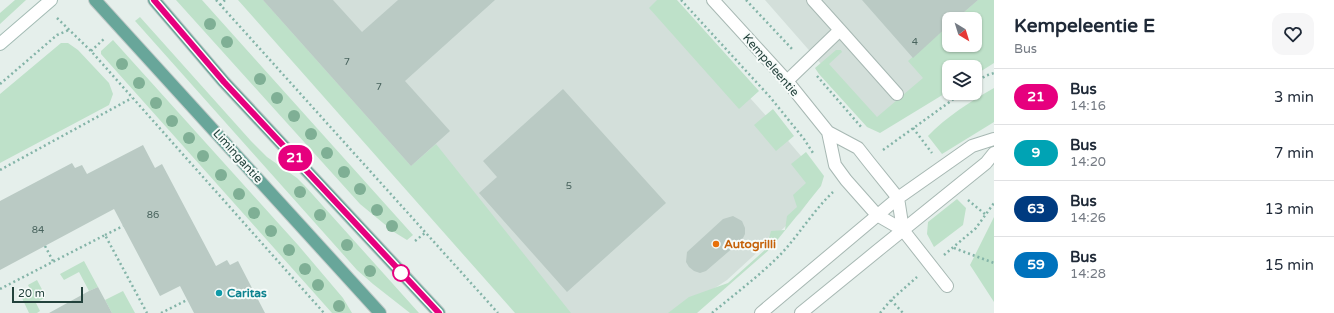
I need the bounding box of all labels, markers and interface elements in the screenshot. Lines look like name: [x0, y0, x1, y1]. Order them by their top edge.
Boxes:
north arrow: [942, 12, 982, 52]
map controls: [942, 12, 982, 100]
button: heart: [1272, 13, 1314, 55]
text: Kempeleentie E: [1014, 15, 1155, 37]
street label: Kempeleentie: [740, 31, 802, 99]
house number: 4: [912, 36, 918, 48]
text: Bus: [1014, 41, 1037, 57]
house number: 7: [344, 56, 350, 68]
button: layers: [942, 60, 982, 100]
text: Bus: [1070, 80, 1097, 98]
house number: 7: [376, 81, 382, 93]
text: 21: [1027, 88, 1045, 105]
text: 3 min: [1274, 88, 1314, 106]
text: 14:16: [1070, 98, 1106, 114]
street label: Limingantie: [210, 126, 266, 186]
text: Bus: [1070, 136, 1097, 154]
text: 9: [1032, 144, 1040, 161]
text: 7 min: [1274, 144, 1314, 162]
line badge: 21: [277, 145, 313, 171]
text: 21: [286, 149, 304, 166]
text: 14:20: [1070, 154, 1106, 170]
house number: 5: [566, 180, 572, 192]
text: Bus: [1070, 192, 1097, 210]
text: 63: [1027, 200, 1045, 217]
text: 13 min: [1265, 200, 1314, 218]
house number: 86: [147, 209, 159, 221]
text: 14:26: [1070, 210, 1106, 226]
house number: 84: [32, 224, 44, 236]
place label: Autogrilli: [724, 237, 776, 252]
marker: Autogrilli: [711, 239, 721, 249]
text: Bus: [1070, 248, 1097, 266]
text: 59: [1027, 256, 1045, 273]
text: 15 min: [1265, 256, 1314, 274]
unlabelled marker: [392, 264, 410, 282]
text: 14:28: [1070, 266, 1106, 282]
scale bar: [12, 285, 83, 304]
place label: Caritas: [227, 286, 267, 300]
text: 20 m: [18, 287, 45, 300]
marker: Caritas: [214, 288, 224, 298]

